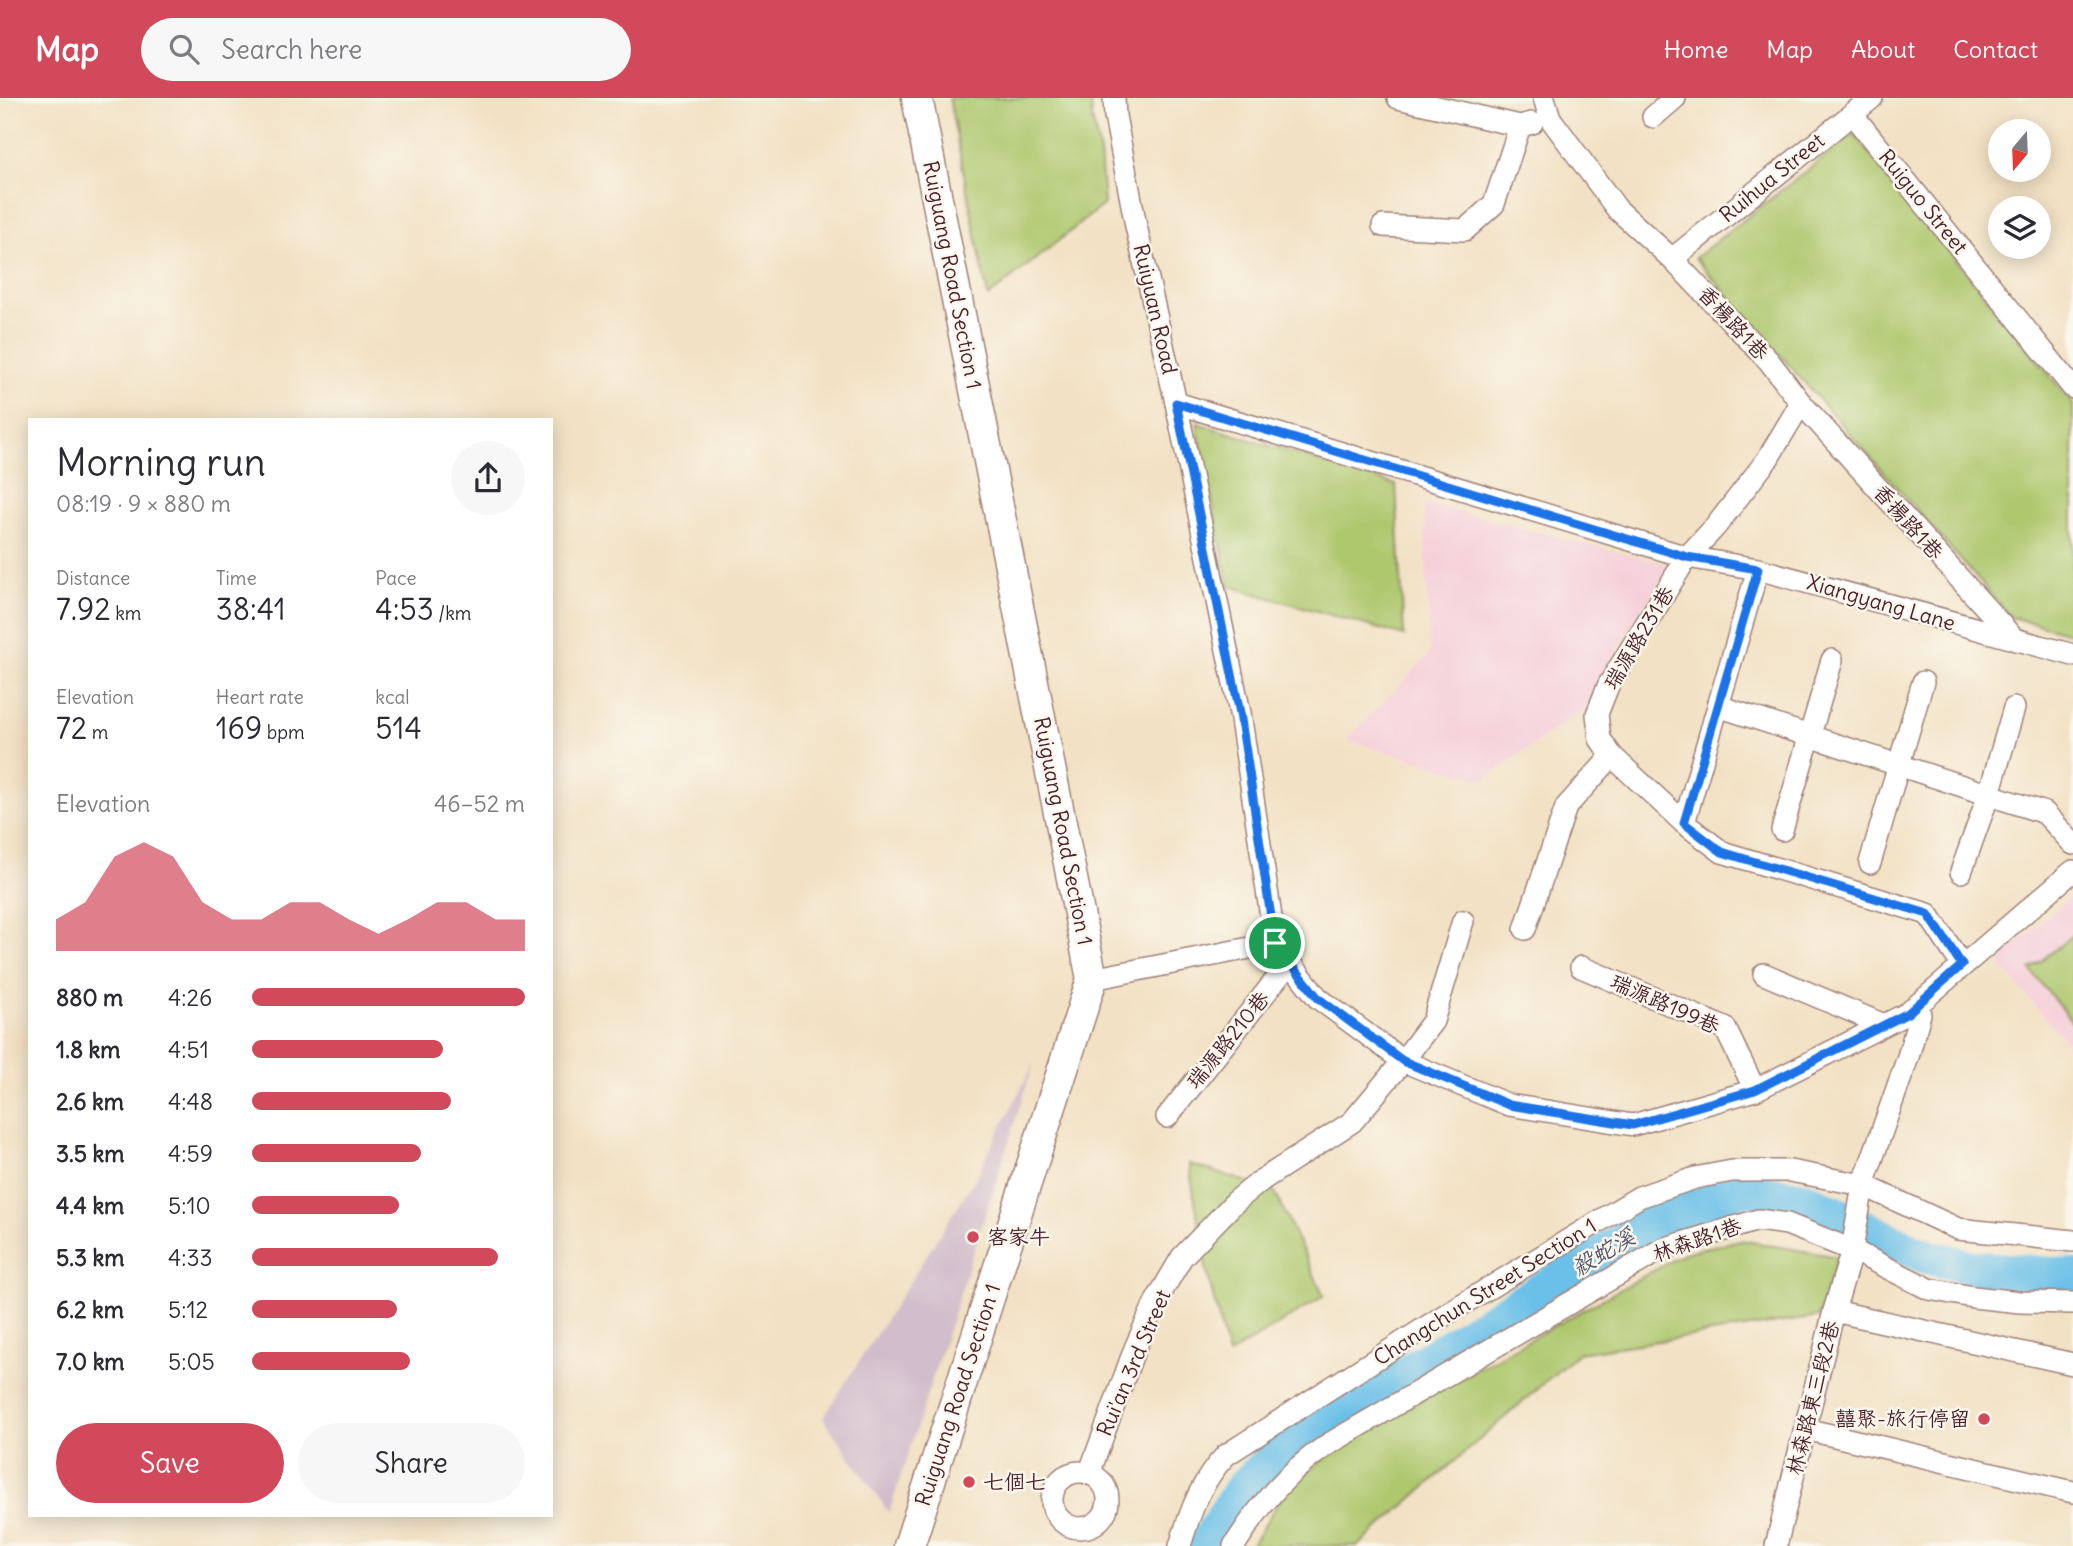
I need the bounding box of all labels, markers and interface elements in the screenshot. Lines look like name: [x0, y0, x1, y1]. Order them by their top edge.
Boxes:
search box: [141, 18, 631, 81]
text: Map: [35, 28, 99, 70]
icon: search: [165, 30, 203, 68]
text: Search here: [221, 33, 362, 66]
text: Home: [1664, 34, 1728, 64]
text: Map: [1766, 34, 1813, 64]
text: About: [1851, 34, 1915, 64]
text: Contact: [1953, 34, 2038, 64]
north arrow: [1988, 119, 2051, 182]
map controls: [1988, 119, 2051, 259]
street label: Ruihua Street: [1714, 127, 1830, 228]
street label: Ruiguo Street: [1873, 144, 1974, 260]
street label: Ruiguang Road Section 1: [917, 158, 988, 391]
button: layers: [1988, 196, 2051, 259]
street label: Ruiyuan Road: [1127, 241, 1184, 377]
street label: 香楊路1巷: [1692, 280, 1775, 366]
text: Morning run: [56, 439, 266, 486]
button: share: [451, 441, 525, 515]
street label: 香揚路1巷: [1867, 478, 1949, 565]
text: 08:19 · 9 × 880 m: [56, 489, 231, 518]
text: Distance: [56, 566, 130, 590]
text: Time: [216, 566, 257, 590]
text: Pace: [375, 566, 417, 590]
street label: Xiangyang Lane: [1804, 568, 1959, 637]
street label: 瑞源路231巷: [1597, 581, 1680, 694]
text: 7.92: [56, 590, 111, 628]
text: 38:41: [216, 590, 286, 628]
text: 4:53: [375, 590, 434, 628]
text: km: [111, 601, 142, 625]
text: /km: [434, 601, 472, 625]
text: Elevation: [56, 685, 134, 709]
text: Heart rate: [216, 685, 304, 709]
text: kcal: [375, 685, 410, 709]
text: 72: [56, 709, 87, 747]
text: 169: [216, 709, 262, 747]
text: 514: [375, 709, 422, 747]
street label: Ruiguang Road Section 1: [1028, 714, 1099, 947]
text: m: [87, 720, 108, 744]
text: bpm: [262, 720, 305, 744]
text: Elevation: [56, 789, 150, 818]
text: 46–52 m: [434, 789, 525, 818]
pin: [1245, 913, 1305, 973]
icon: arrive: [1256, 924, 1294, 962]
street label: 瑞源路199巷: [1606, 968, 1724, 1040]
text: 880 m: [56, 983, 123, 1012]
text: 4:26: [168, 983, 212, 1012]
street label: 瑞源路210巷: [1180, 985, 1275, 1094]
text: 1.8 km: [56, 1035, 121, 1064]
text: 4:51: [168, 1035, 209, 1064]
text: 2.6 km: [56, 1087, 124, 1116]
text: 4:48: [168, 1087, 213, 1116]
text: 3.5 km: [56, 1139, 124, 1168]
text: 4:59: [168, 1139, 213, 1168]
text: 4.4 km: [56, 1191, 124, 1220]
text: 5:10: [168, 1191, 211, 1220]
street label: Changchun Street Section 1: [1368, 1212, 1601, 1371]
street label: 林森路1巷: [1649, 1212, 1745, 1267]
water label: 殺蛇溪: [1566, 1220, 1641, 1282]
place label: 客家牛: [987, 1223, 1050, 1250]
marker: 客家牛: [965, 1229, 981, 1245]
text: 5.3 km: [56, 1243, 124, 1272]
text: 4:33: [168, 1243, 213, 1272]
street label: Ruiguang Road Section 1: [909, 1280, 1006, 1509]
street label: Rui'an 3rd Street: [1091, 1285, 1177, 1440]
text: 6.2 km: [56, 1295, 124, 1324]
text: 5:12: [168, 1295, 208, 1324]
street label: 林森路東三段2巷: [1780, 1318, 1845, 1478]
text: 7.0 km: [56, 1347, 125, 1376]
text: 5:05: [168, 1347, 215, 1376]
place label: 囍聚-旅行停留: [1835, 1405, 1970, 1432]
marker: 囍聚-旅行停留: [1976, 1411, 1992, 1427]
button: Save: [56, 1423, 284, 1503]
button: Share: [298, 1423, 525, 1503]
place label: 七個七: [983, 1468, 1046, 1495]
marker: 七個七: [961, 1474, 977, 1490]

